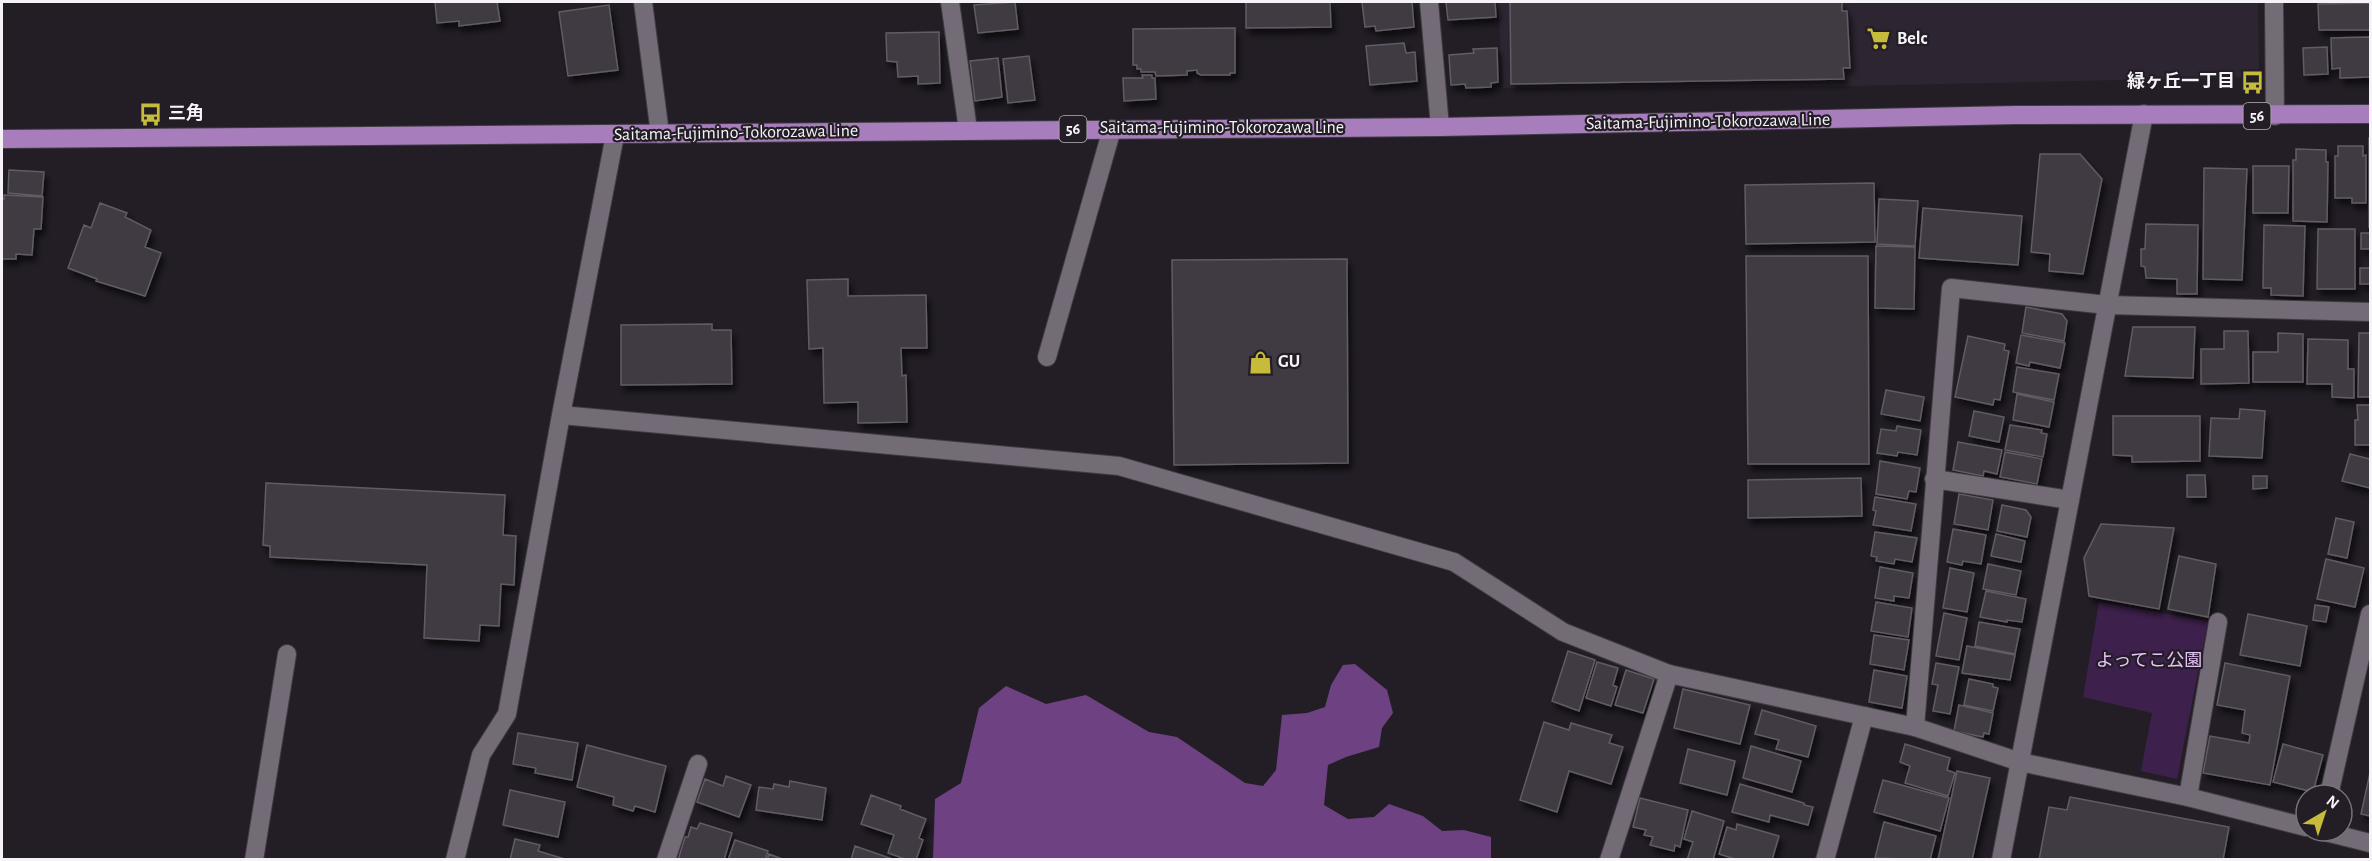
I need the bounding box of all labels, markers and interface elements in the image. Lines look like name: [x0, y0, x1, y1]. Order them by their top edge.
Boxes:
supermarket icon: Belc: [1866, 26, 1892, 52]
place label: Belc: [1897, 30, 1927, 48]
bus stop icon: 緑ヶ丘一丁目: [2240, 69, 2266, 95]
place label: 緑ヶ丘一丁目: [2127, 71, 2235, 91]
bus stop icon: 三角: [137, 101, 163, 127]
place label: 三角: [168, 102, 204, 123]
road number: 56: [2244, 103, 2270, 129]
street label: Saitama-Fujimino-Tokorozawa Line: [1586, 111, 1830, 133]
road number: 56: [1060, 116, 1086, 142]
street label: Saitama-Fujimino-Tokorozawa Line: [1100, 119, 1344, 137]
street label: Saitama-Fujimino-Tokorozawa Line: [614, 122, 858, 144]
shop icon: GU: [1247, 349, 1273, 375]
place label: GU: [1278, 353, 1300, 371]
park label: よってこ公園: [2096, 651, 2202, 670]
north arrow: [2294, 783, 2354, 843]
text: N: [2323, 792, 2342, 812]

